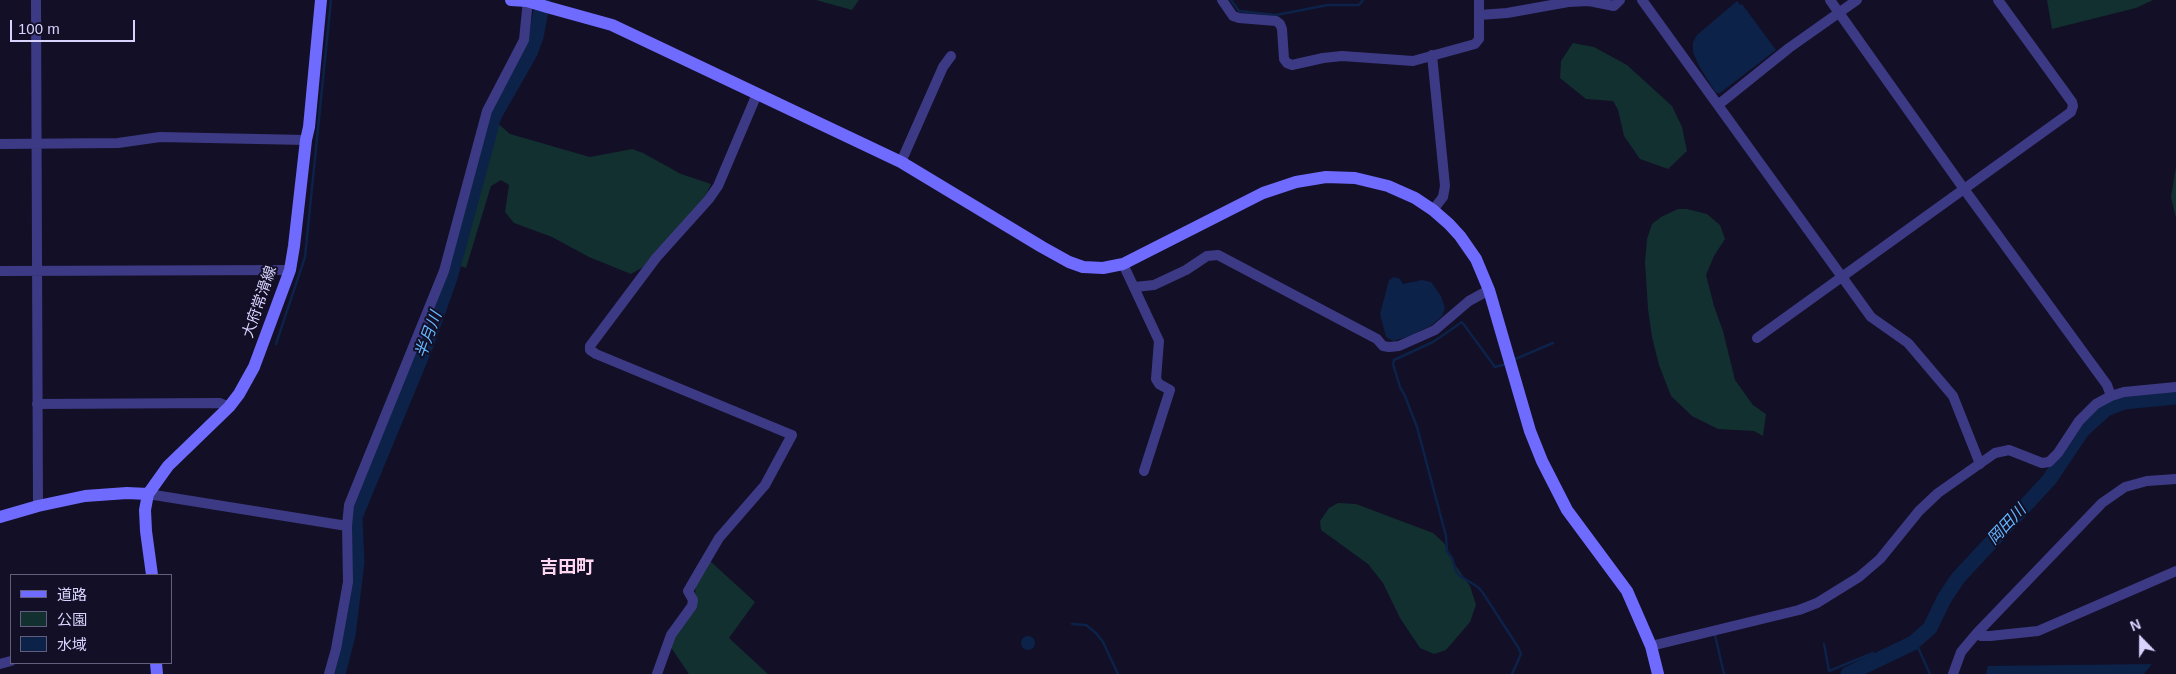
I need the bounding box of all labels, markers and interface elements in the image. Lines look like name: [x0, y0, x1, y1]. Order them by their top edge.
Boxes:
scale bar: [12, 10, 138, 42]
text: 100 m: [18, 20, 60, 37]
street label: 大府常滑線: [239, 264, 281, 340]
water label: 半月川: [412, 309, 446, 361]
water label: 岡田川: [1984, 501, 2030, 549]
district label: 吉田町: [540, 557, 594, 579]
legend: [10, 574, 172, 664]
text: 道路: [57, 586, 87, 603]
text: 公園: [57, 611, 87, 628]
north arrow: [2116, 614, 2166, 664]
text: N: [2128, 616, 2143, 634]
text: 水域: [57, 636, 87, 653]

